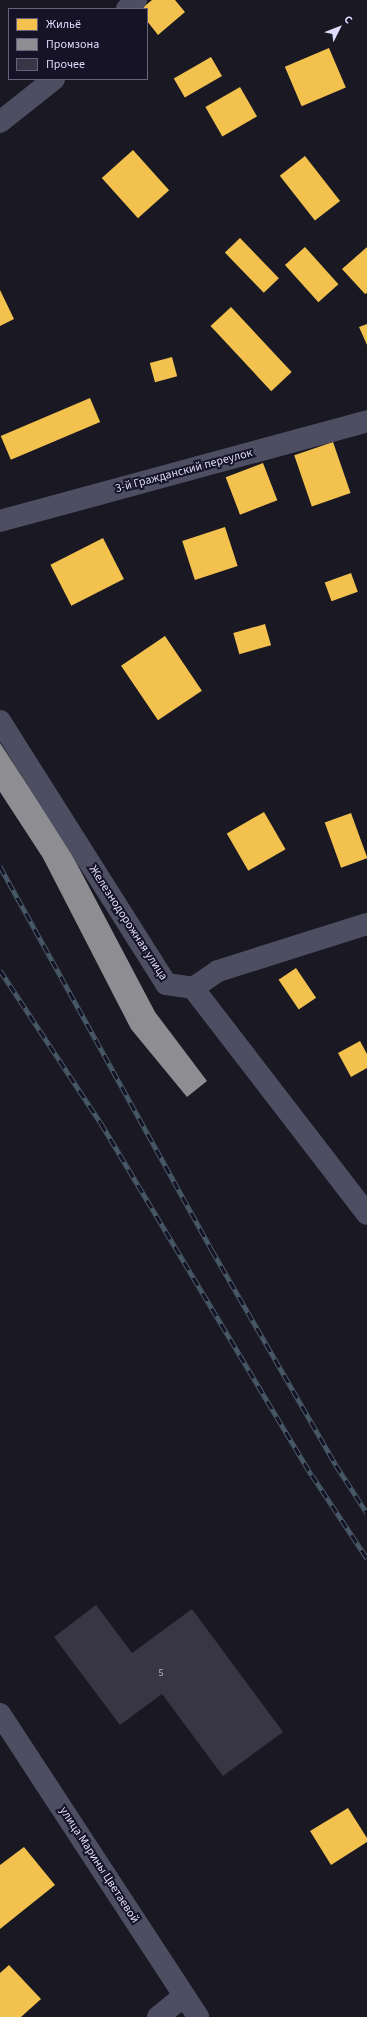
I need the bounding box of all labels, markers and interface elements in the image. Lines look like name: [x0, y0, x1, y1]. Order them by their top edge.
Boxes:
legend: [8, 8, 148, 80]
north arrow: [319, 8, 359, 48]
text: С: [341, 12, 356, 27]
text: Жильё: [46, 16, 81, 33]
text: Промзона: [46, 36, 99, 53]
text: Прочее: [46, 56, 85, 73]
street label: 3-й Гражданский переулок: [114, 446, 254, 496]
street label: Железнодорожная улица: [85, 863, 171, 983]
house number: 5: [159, 1668, 163, 1680]
street label: улица Марины Цветаевой: [56, 1804, 142, 1926]

